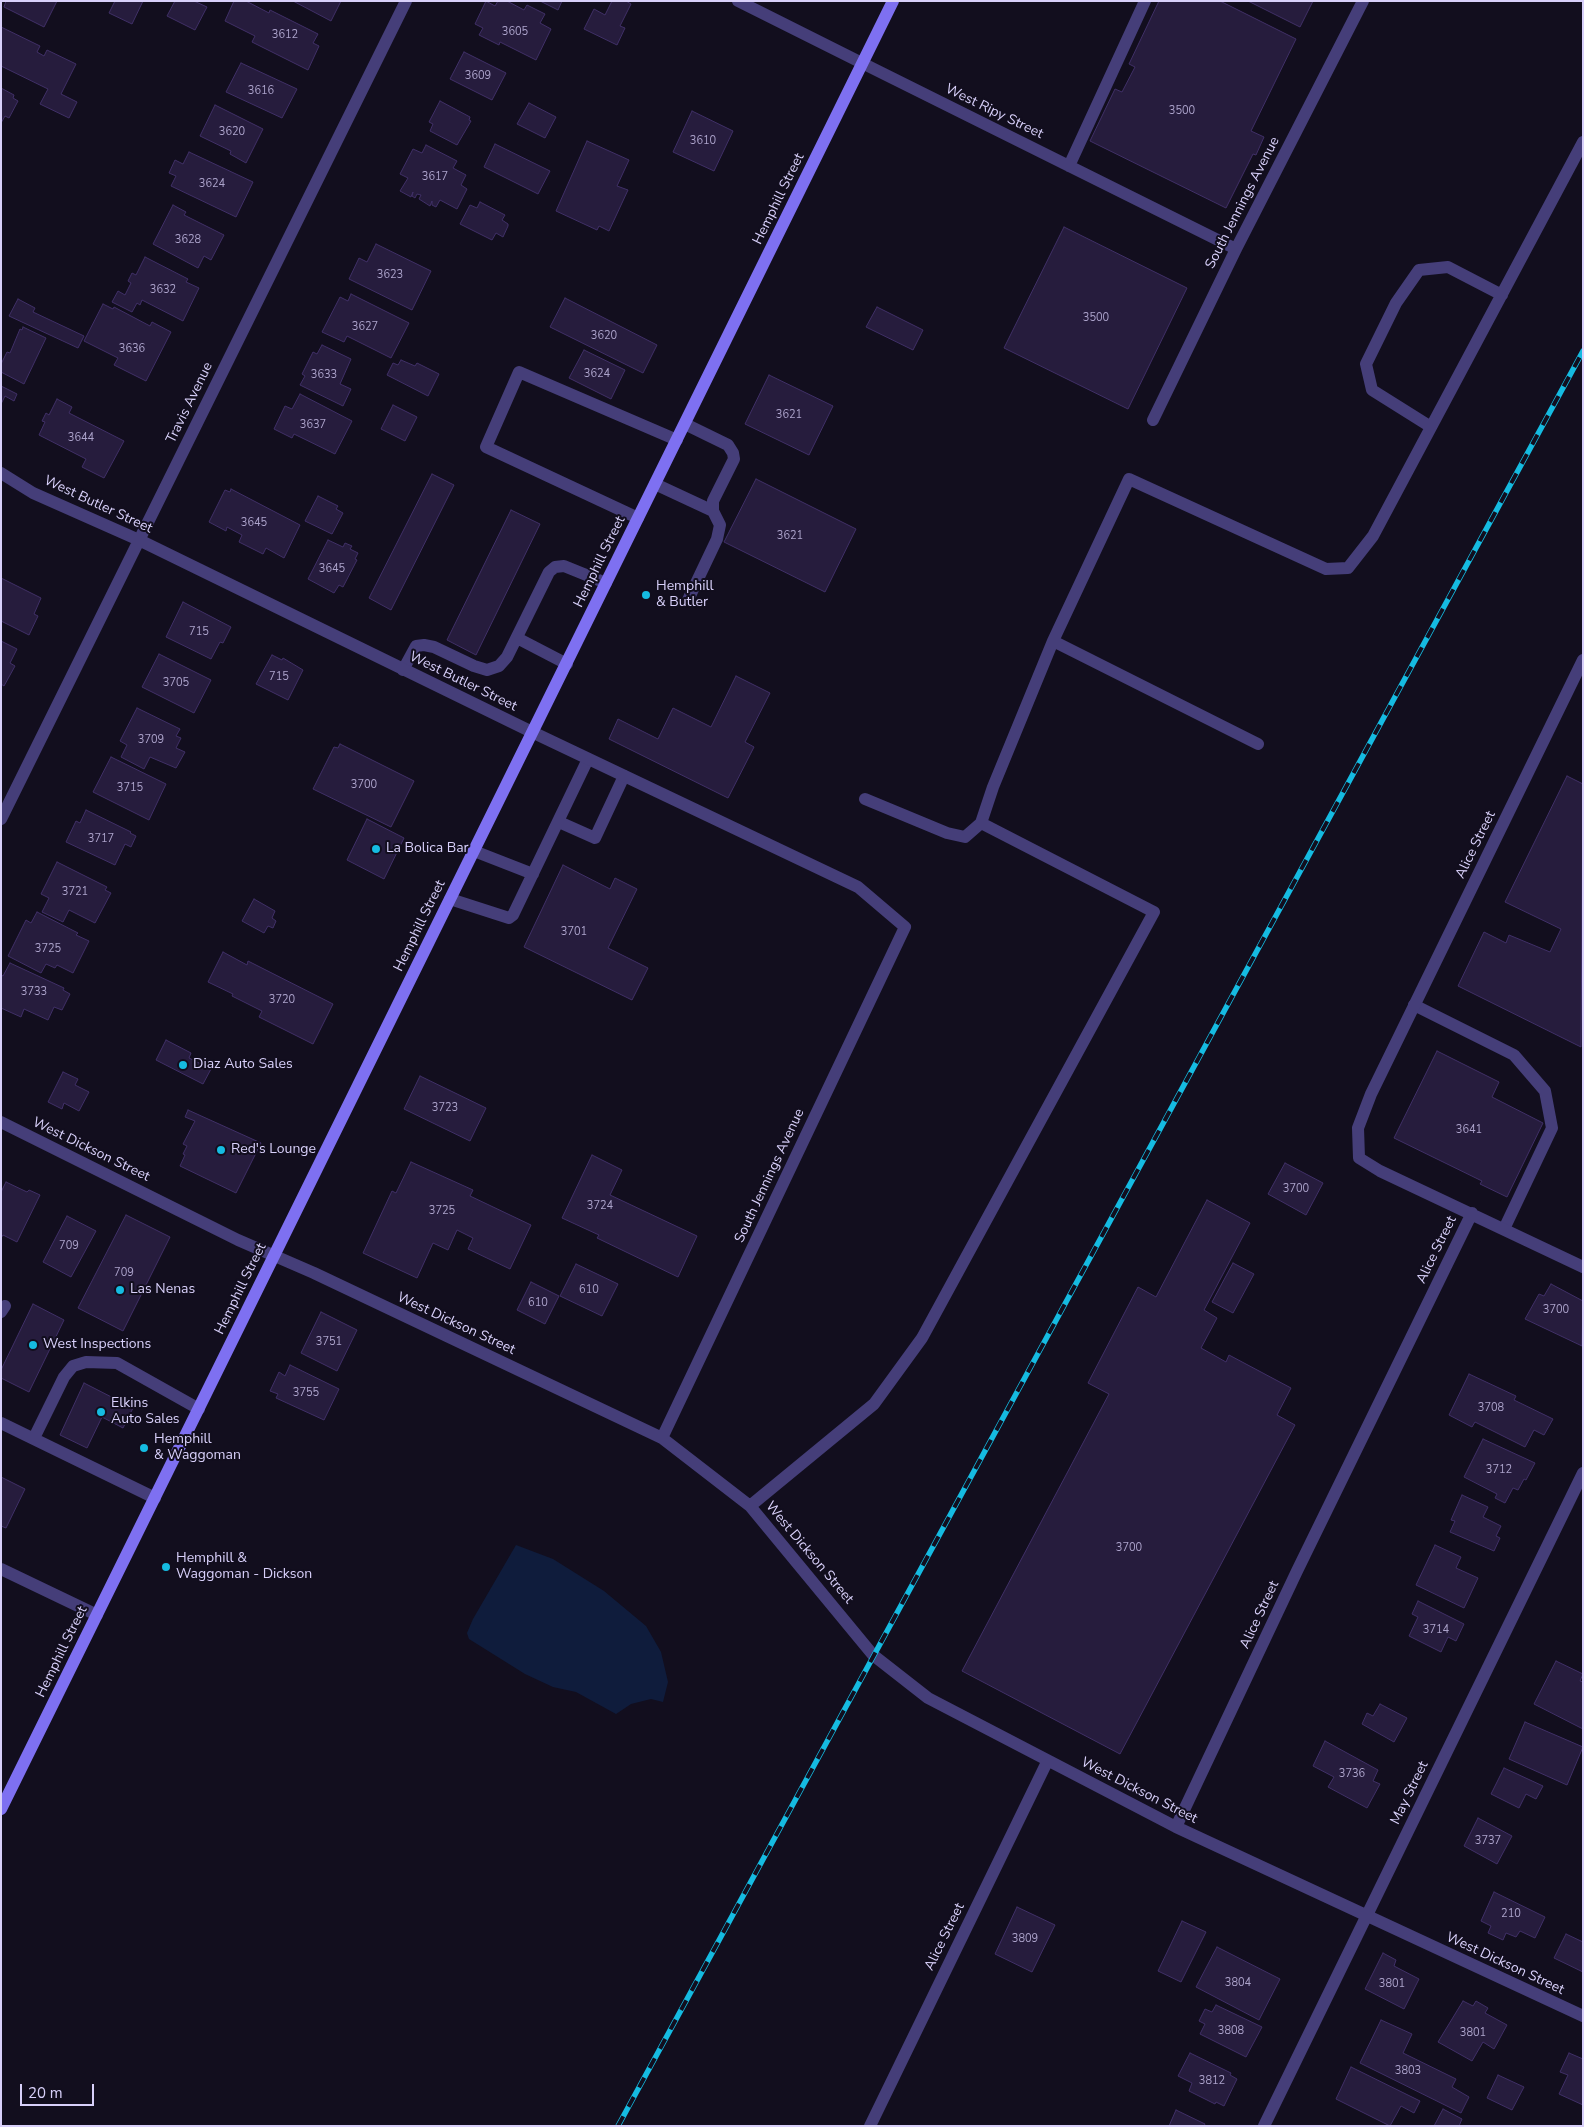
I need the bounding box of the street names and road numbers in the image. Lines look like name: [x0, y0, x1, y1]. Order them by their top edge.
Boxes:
street label: West Ripy Street: [942, 81, 1046, 143]
street label: South Jennings Avenue: [1202, 134, 1284, 272]
street label: Hemphill Street: [750, 151, 808, 247]
street label: Travis Avenue: [163, 360, 217, 446]
street label: West Butler Street: [41, 473, 155, 537]
street label: Hemphill Street: [571, 514, 629, 610]
street label: West Butler Street: [406, 649, 520, 715]
street label: Alice Street: [1452, 808, 1500, 882]
street label: Hemphill Street: [391, 878, 449, 974]
street label: South Jennings Avenue: [732, 1106, 808, 1246]
street label: West Dickson Street: [30, 1114, 152, 1186]
street label: Alice Street: [1413, 1213, 1461, 1287]
street label: Hemphill Street: [212, 1241, 270, 1337]
street label: West Dickson Street: [394, 1289, 518, 1359]
street label: West Dickson Street: [761, 1498, 857, 1608]
street label: Alice Street: [1237, 1578, 1283, 1652]
street label: Hemphill Street: [33, 1604, 91, 1700]
street label: West Dickson Street: [1078, 1754, 1200, 1828]
street label: May Street: [1387, 1759, 1433, 1827]
street label: Alice Street: [921, 1900, 969, 1974]
street label: West Dickson Street: [1443, 1929, 1567, 1999]

